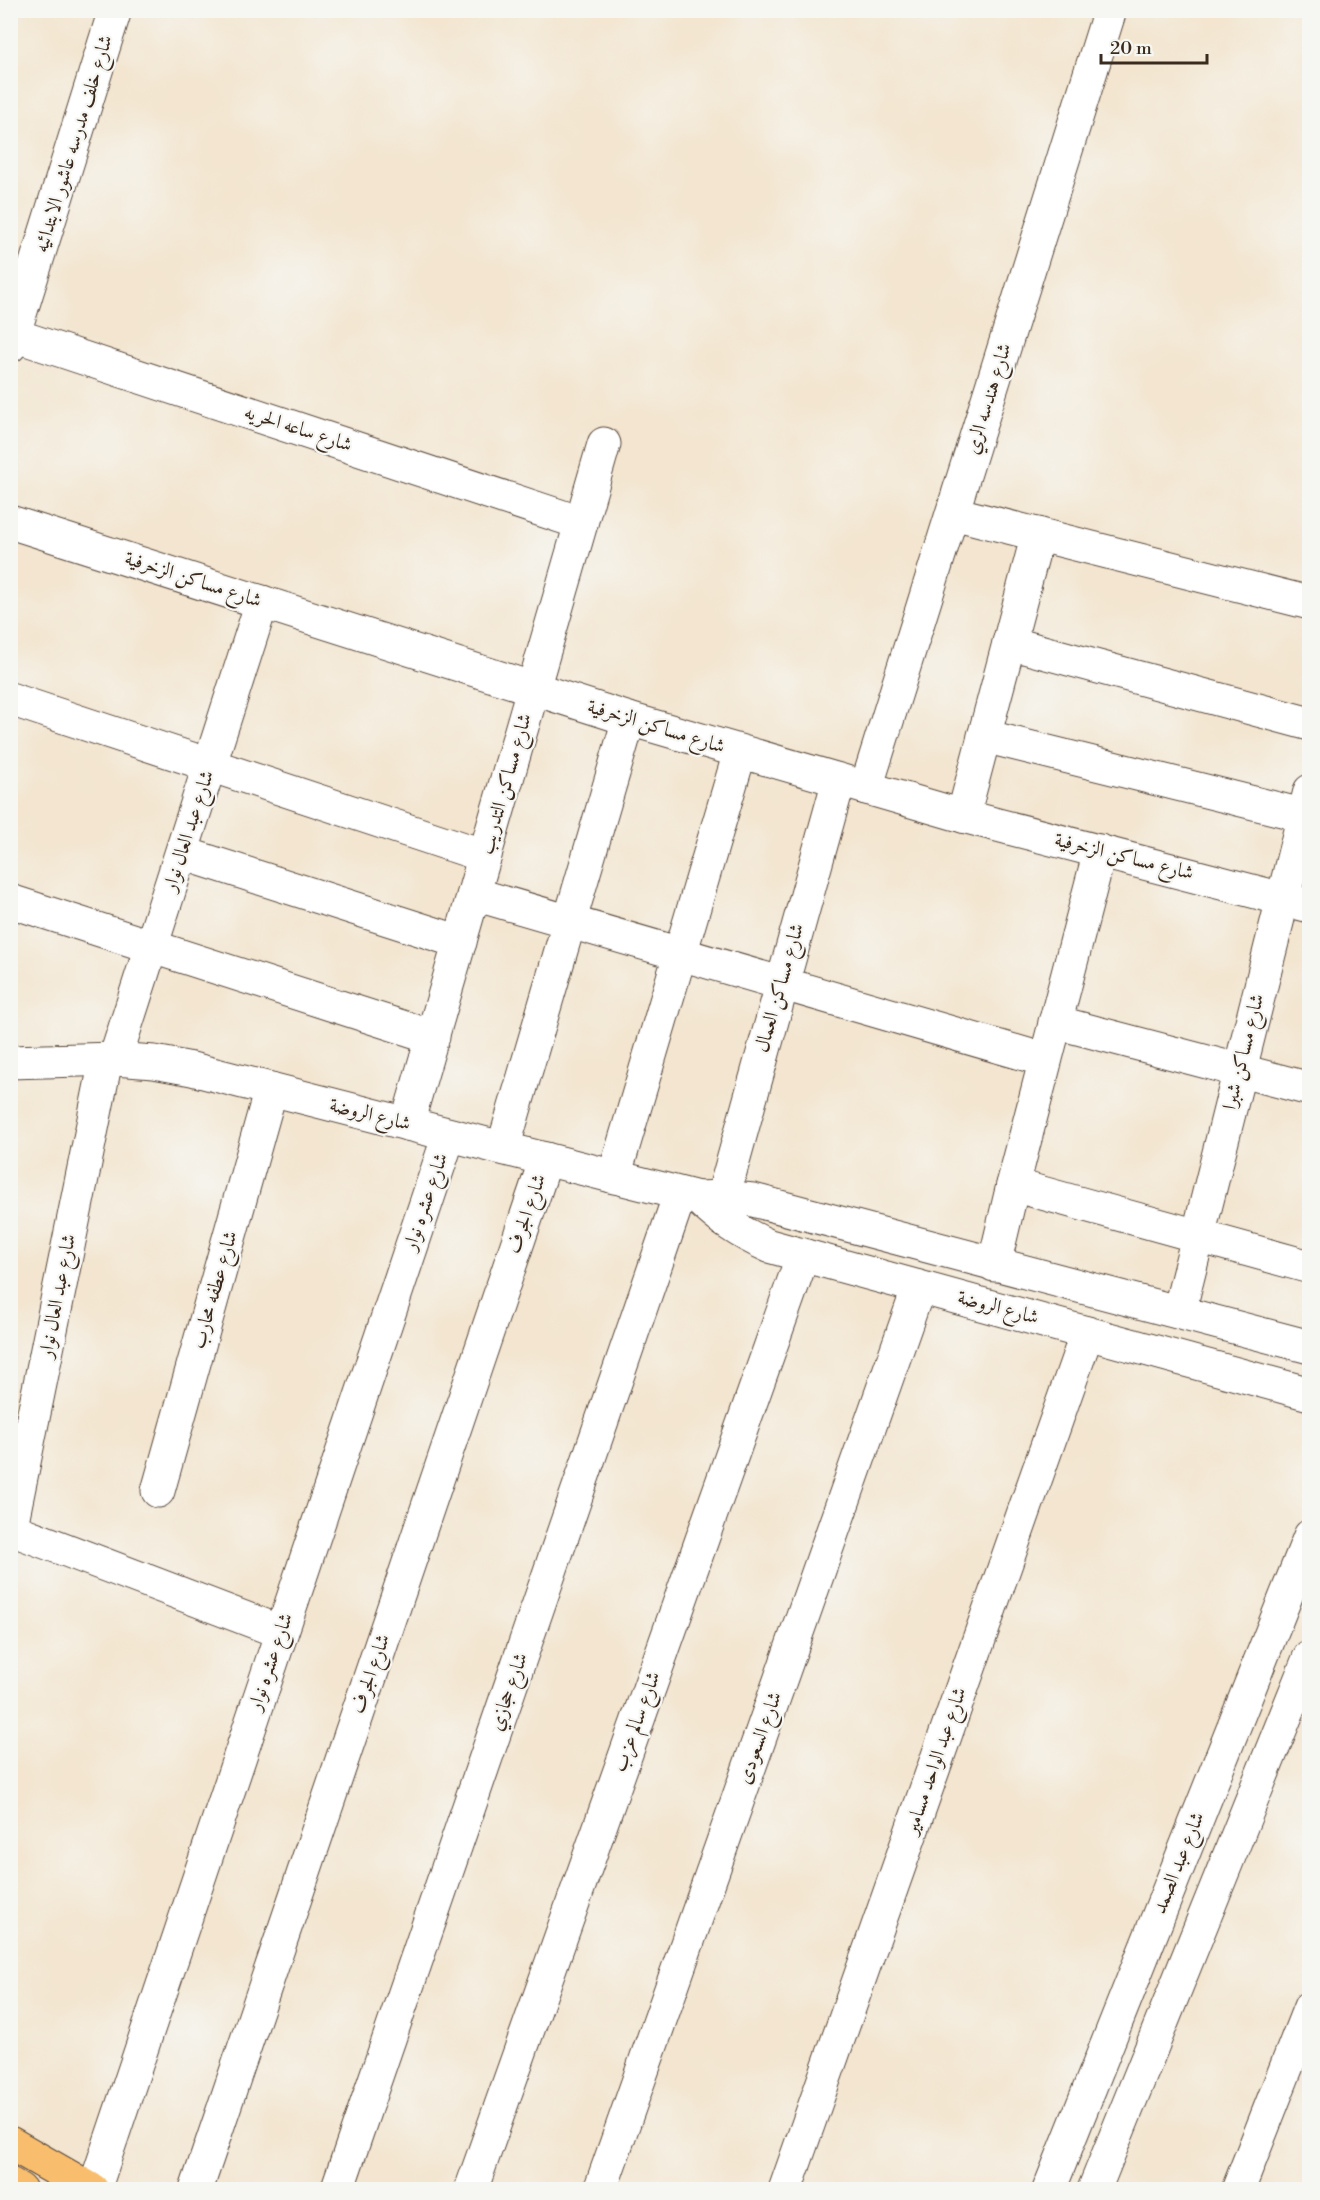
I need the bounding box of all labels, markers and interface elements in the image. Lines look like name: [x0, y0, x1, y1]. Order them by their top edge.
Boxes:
scale bar: [1101, 27, 1208, 65]
street label: شارع خلف مدرسه عاشور الابتدائيه: [29, 32, 123, 257]
text: 20 m: [1110, 37, 1152, 60]
street label: شارع هندسه الري: [960, 340, 1022, 459]
street label: شارع ساعه الحريه: [240, 400, 355, 462]
street label: شارع مساكن الزخرفية: [120, 546, 265, 618]
street label: شارع مساكن الزخرفية: [583, 694, 728, 764]
street label: شارع مساكن التدريب: [474, 711, 542, 858]
street label: شارع عبد العال نوار: [157, 767, 224, 898]
street label: شارع مساكن الزخرفية: [1051, 828, 1196, 890]
street label: شارع مساكن العمال: [750, 921, 814, 1057]
street label: شارع مساكن شبرا: [1217, 991, 1274, 1114]
street label: شارع الروضة: [326, 1093, 413, 1141]
street label: شارع عشره نوار: [397, 1150, 458, 1257]
street label: شارع الجرف: [502, 1171, 556, 1258]
street label: شارع عطفه محارب: [186, 1228, 248, 1353]
street label: شارع عبد العال نوار: [33, 1232, 86, 1363]
street label: شارع الروضة: [954, 1285, 1041, 1335]
street label: شارع عشره نوار: [242, 1610, 303, 1717]
street label: شارع الجرف: [346, 1631, 400, 1718]
street label: شارع حجازي: [484, 1650, 538, 1736]
street label: شارع سالم عزب: [607, 1668, 671, 1777]
street label: شارع عبد الواحد مسامير: [898, 1684, 977, 1841]
street label: شارع السعودى: [732, 1688, 792, 1789]
street label: شارع عبد الصمد: [1147, 1808, 1214, 1919]

